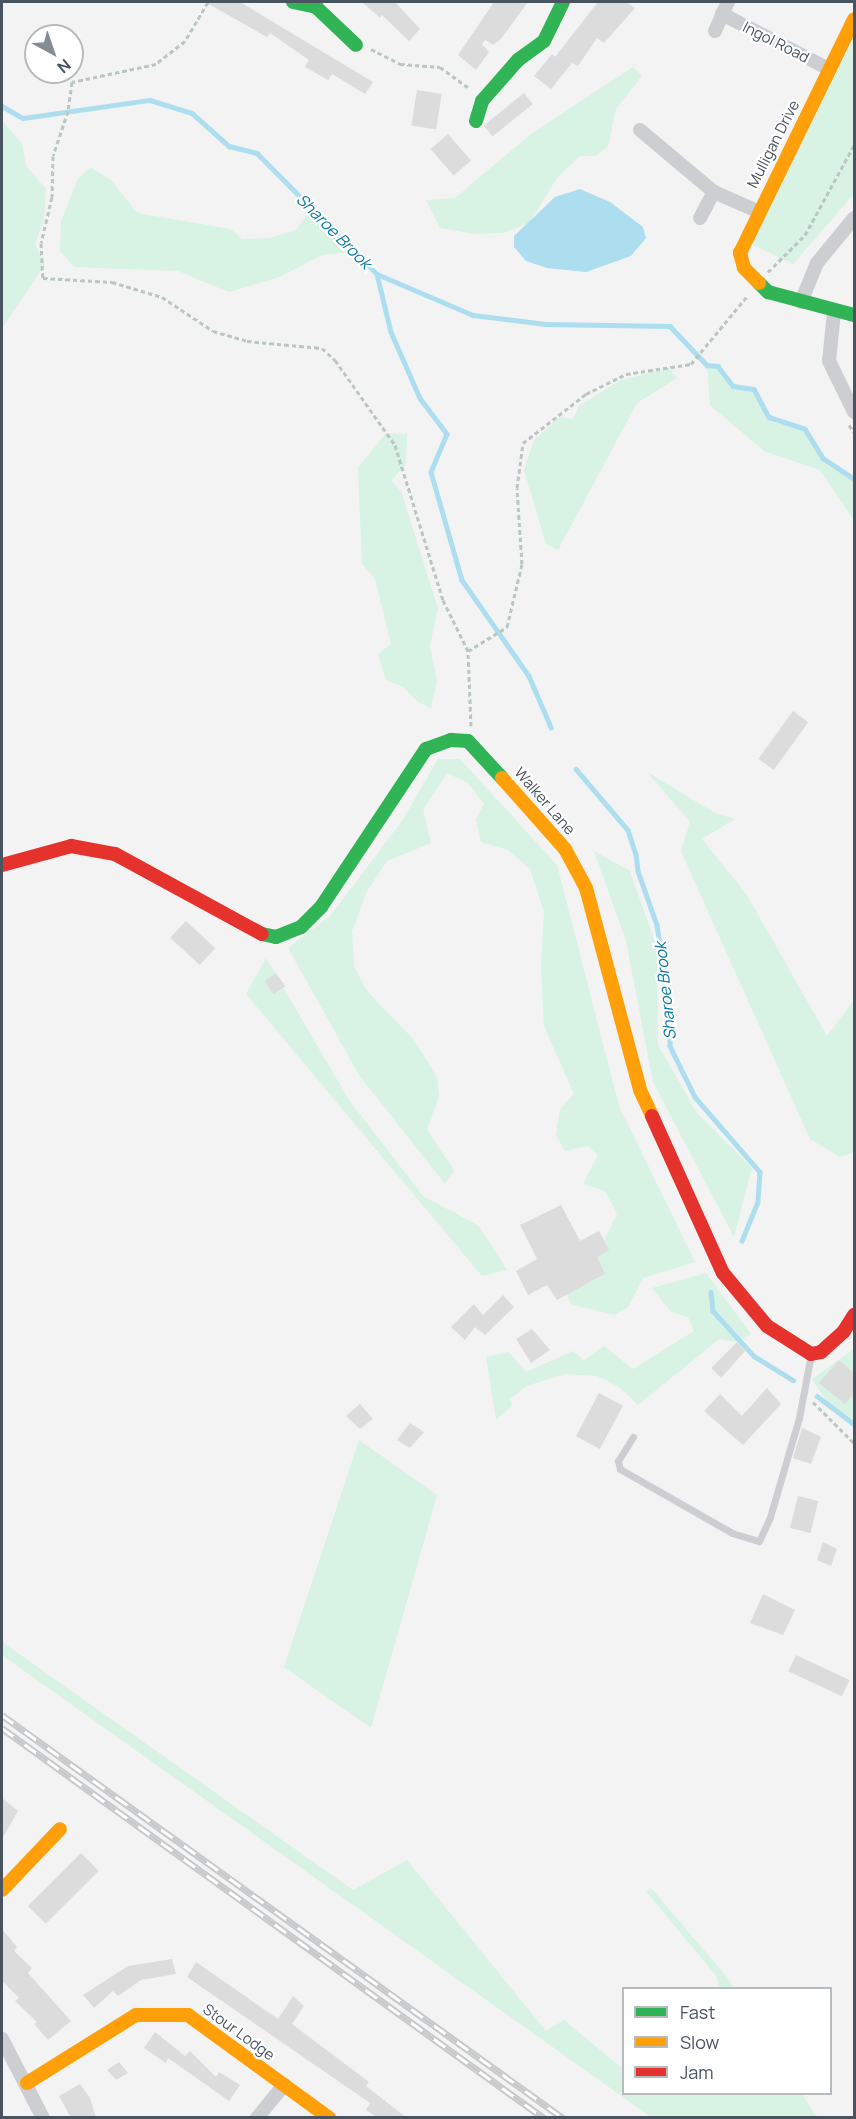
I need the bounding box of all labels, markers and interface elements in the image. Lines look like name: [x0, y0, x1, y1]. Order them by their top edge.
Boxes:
street label: Ingol Road: [740, 18, 812, 66]
north arrow: [24, 24, 84, 84]
text: N: [53, 54, 76, 78]
street label: Mulligan Drive: [743, 97, 803, 191]
water label: Sharoe Brook: [293, 190, 375, 272]
street label: Walker Lane: [511, 764, 579, 838]
water label: Sharoe Brook: [650, 941, 680, 1041]
legend: [622, 1987, 832, 2095]
street label: Stour Lodge: [200, 2000, 278, 2064]
text: Fast: [680, 2000, 715, 2024]
text: Slow: [680, 2030, 719, 2054]
text: Jam: [680, 2060, 714, 2084]

